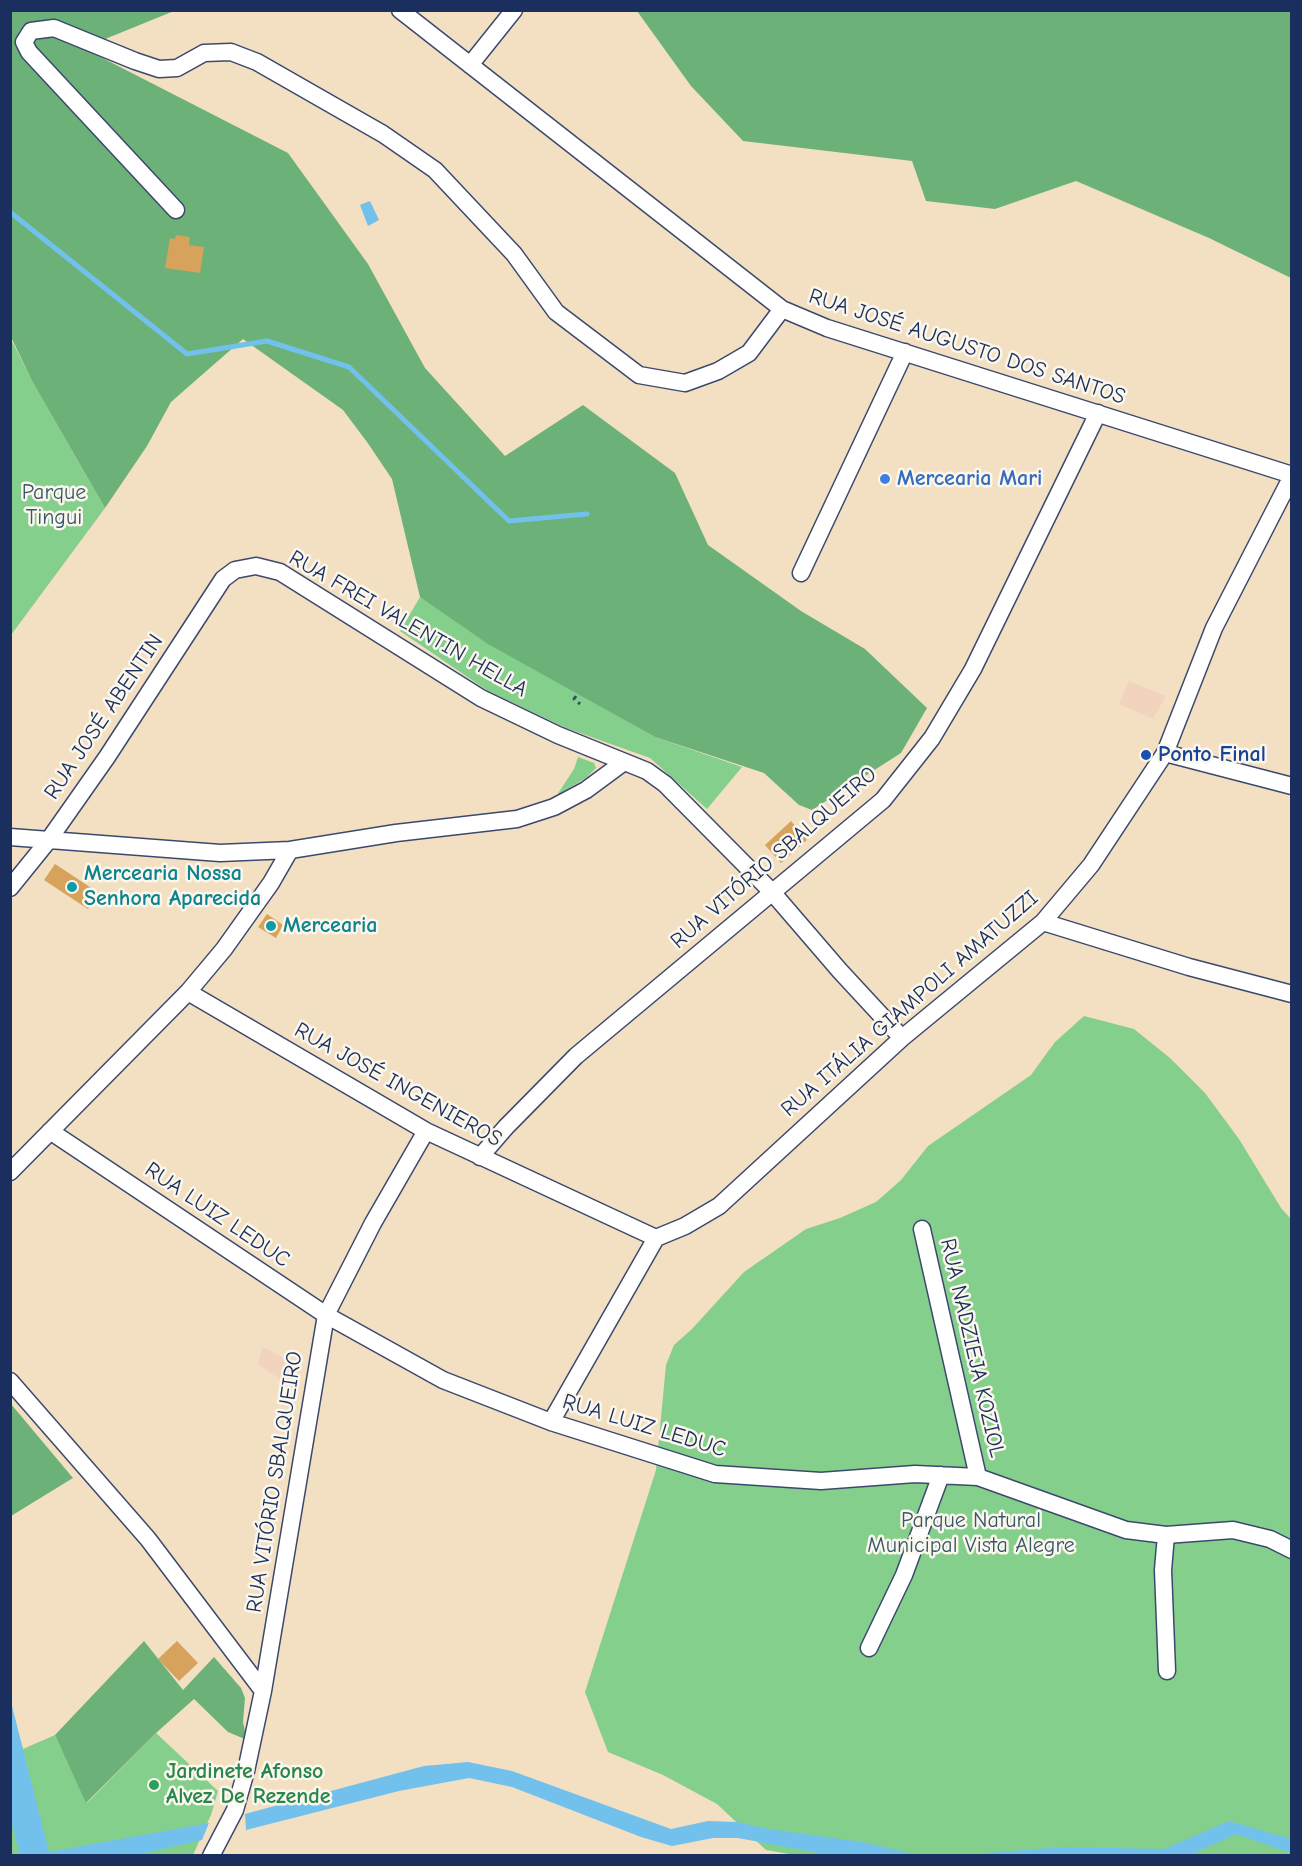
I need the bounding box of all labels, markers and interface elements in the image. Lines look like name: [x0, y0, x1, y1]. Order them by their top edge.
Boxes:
street label: RUA JOSÉ AUGUSTO DOS SANTOS: [805, 283, 1129, 411]
place label: Mercearia Mari: [897, 466, 1042, 492]
marker: Mercearia Mari: [878, 472, 892, 486]
park label: Parque Tingui: [22, 480, 86, 532]
street label: RUA FREI VALENTIN HELLA: [284, 545, 532, 703]
street label: RUA JOSÉ ABENTIN: [39, 629, 169, 805]
place label: Ponto Final: [1158, 742, 1266, 768]
marker: Ponto Final: [1139, 748, 1153, 762]
street label: RUA VITÓRIO SBALQUEIRO: [666, 761, 882, 955]
place label: Mercearia Nossa Senhora Aparecida: [84, 861, 261, 912]
marker: Mercearia Nossa Senhora Aparecida: [65, 880, 79, 894]
street label: RUA ITÁLIA GIAMPOLI AMATUZZI: [776, 885, 1044, 1123]
place label: Mercearia: [283, 913, 377, 939]
marker: Mercearia: [264, 919, 278, 933]
street label: RUA JOSÉ INGENIEROS: [290, 1017, 506, 1153]
street label: RUA LUIZ LEDUC: [139, 1157, 295, 1273]
street label: RUA NADZIEJA KOZIOL: [934, 1236, 1010, 1460]
street label: RUA VITÓRIO SBALQUEIRO: [241, 1349, 309, 1615]
street label: RUA LUIZ LEDUC: [559, 1389, 729, 1463]
park label: Parque Natural Municipal Vista Alegre: [867, 1508, 1075, 1560]
place label: Jardinete Afonso Alvez De Rezende: [166, 1759, 330, 1810]
marker: Jardinete Afonso Alvez De Rezende: [147, 1778, 161, 1792]

